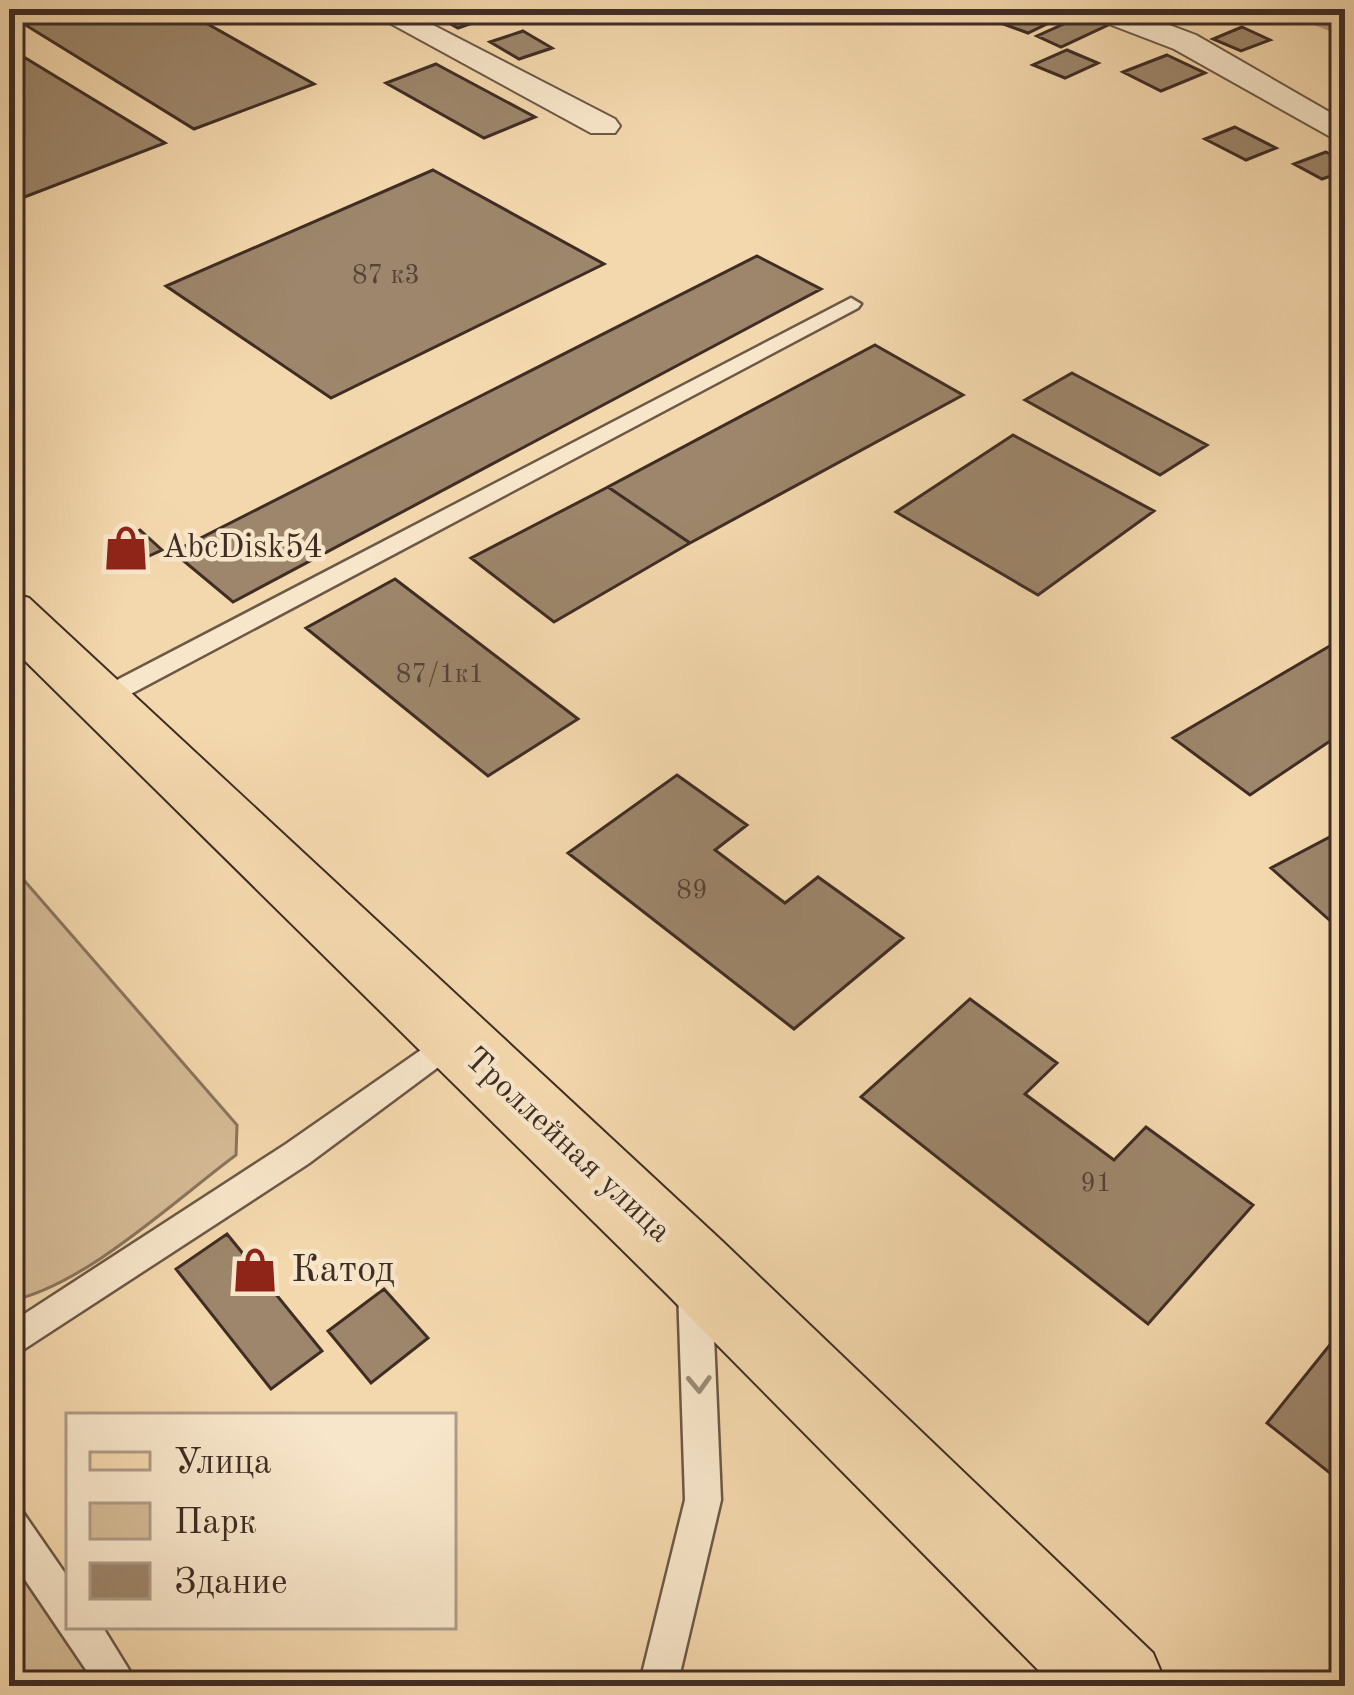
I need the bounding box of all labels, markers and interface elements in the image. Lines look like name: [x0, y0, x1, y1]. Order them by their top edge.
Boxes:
house number: 87 к3: [352, 262, 420, 289]
shop icon: AbcDisk54: [101, 523, 151, 573]
place label: AbcDisk54: [162, 532, 323, 565]
house number: 87/1к1: [396, 661, 484, 688]
house number: 89: [676, 877, 708, 904]
street label: Троллейная улица: [458, 1042, 676, 1250]
house number: 91: [1080, 1170, 1112, 1197]
shop icon: Катод: [230, 1245, 280, 1295]
place label: Катод: [291, 1251, 394, 1290]
one-way arrow: [685, 1375, 711, 1394]
legend: [66, 1413, 456, 1629]
text: Улица: [174, 1446, 272, 1482]
text: Парк: [174, 1506, 257, 1542]
text: Здание: [174, 1566, 288, 1602]

